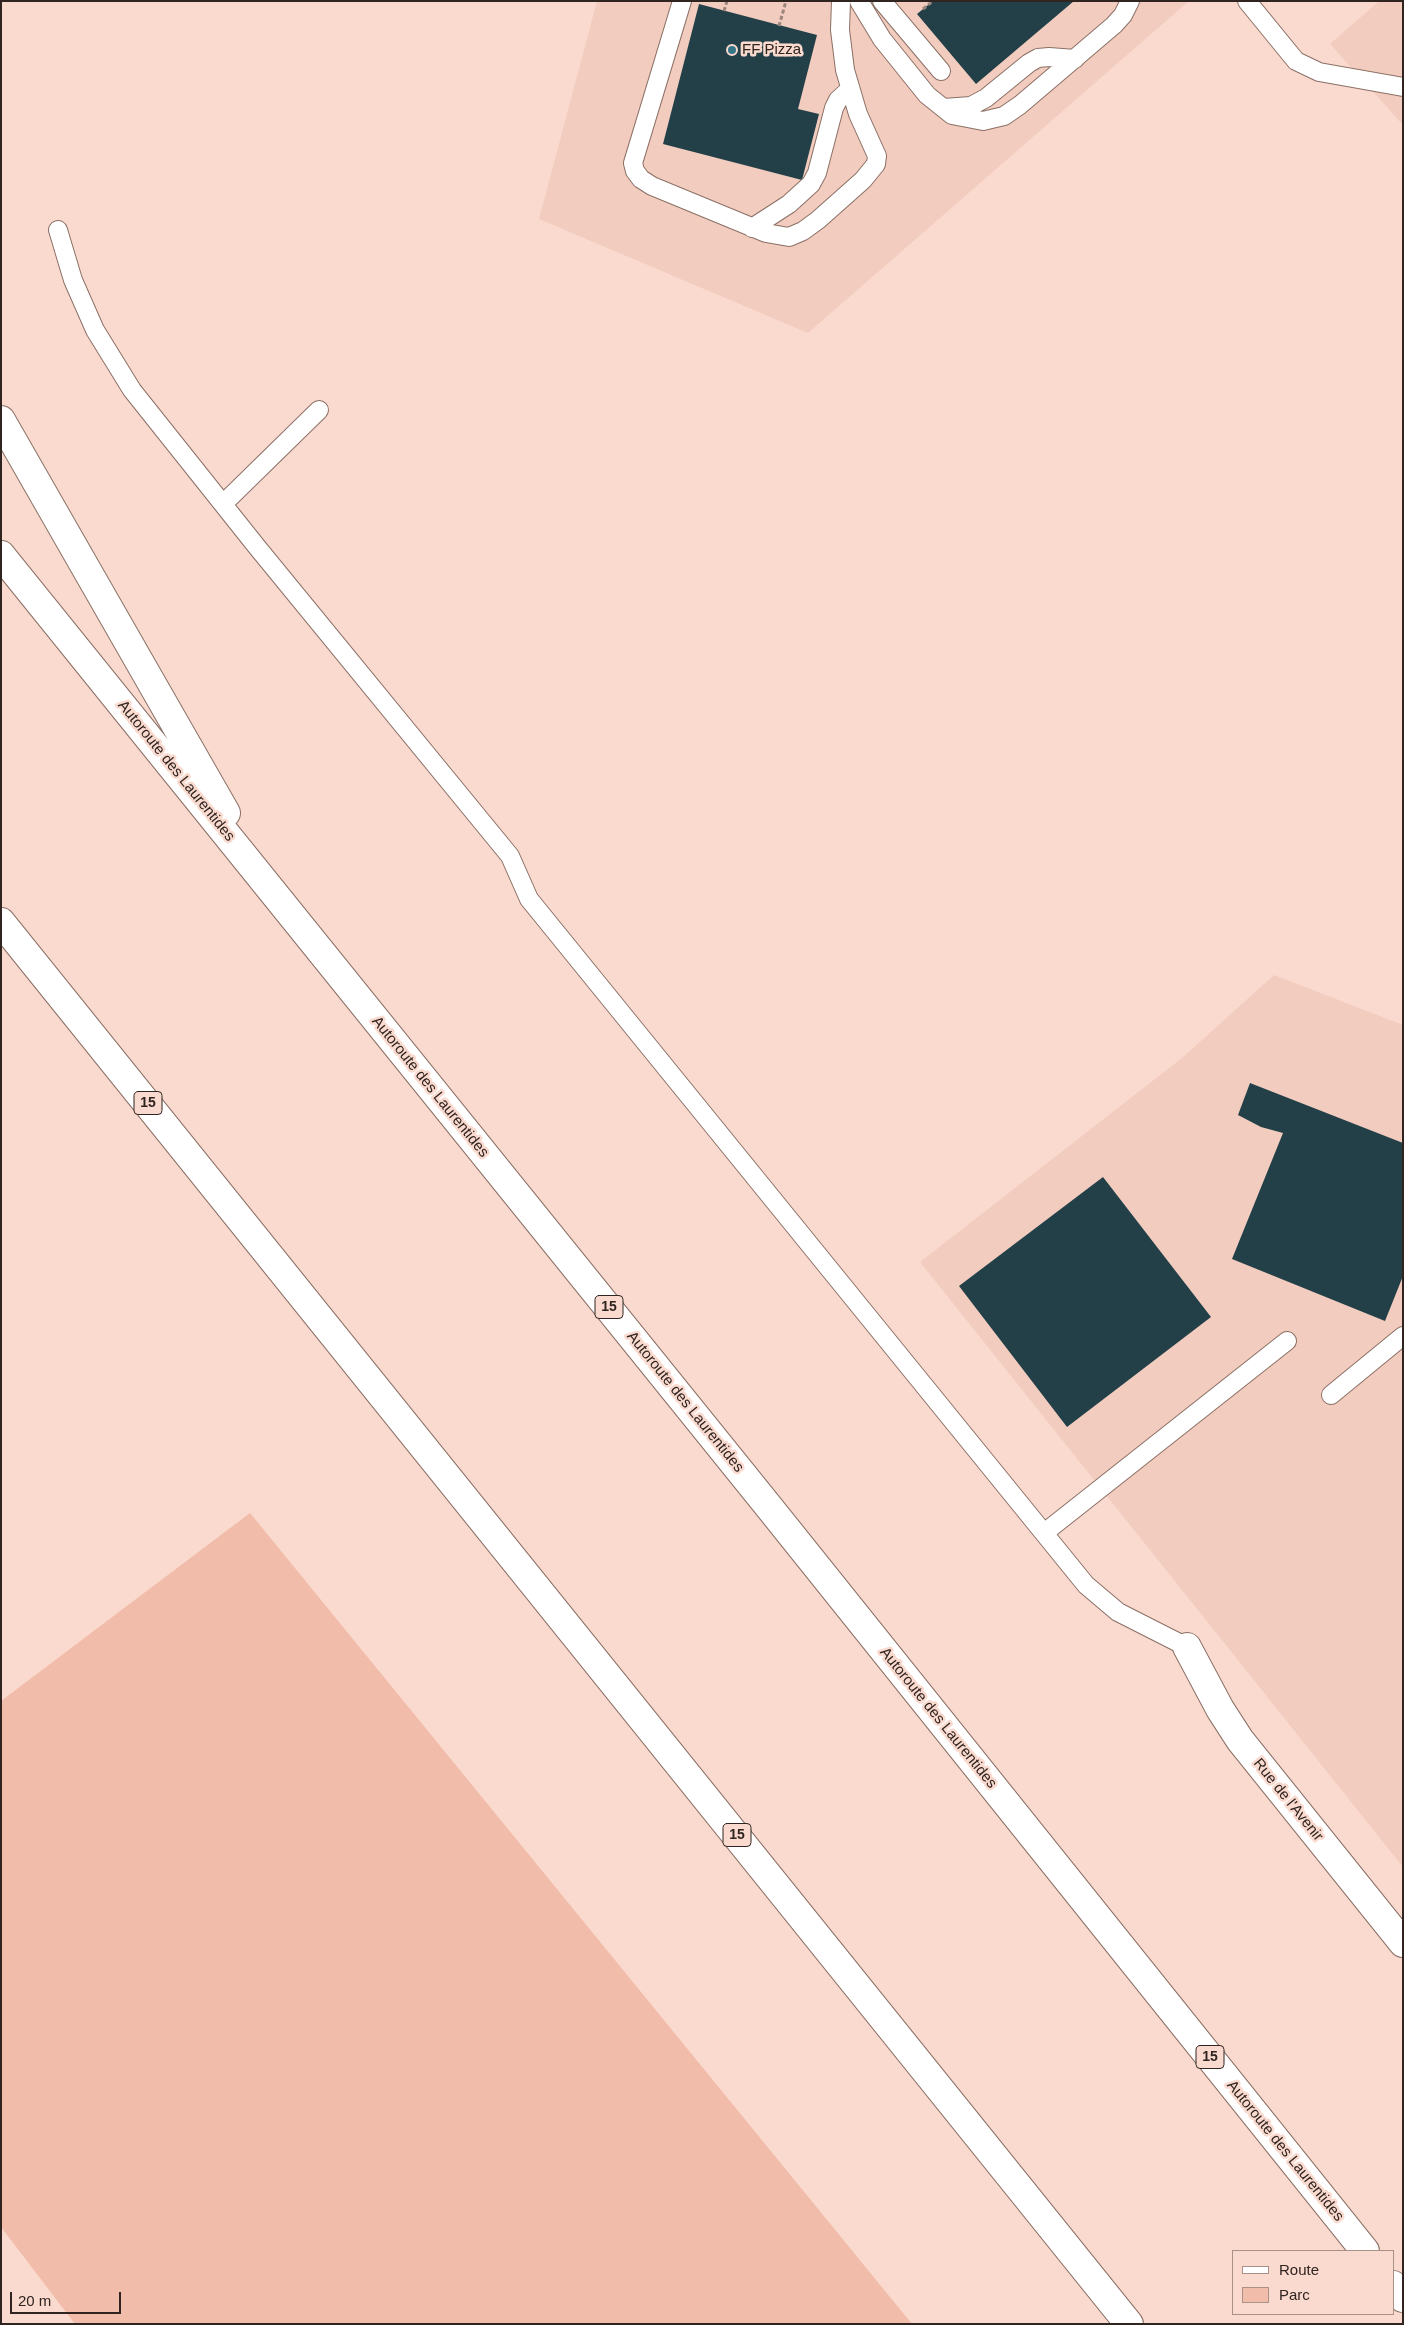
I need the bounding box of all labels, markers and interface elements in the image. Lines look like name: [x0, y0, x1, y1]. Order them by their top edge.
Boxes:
place label: FF Pizza: [742, 41, 801, 59]
marker: FF Pizza: [726, 44, 738, 56]
street label: Autoroute des Laurentides: [114, 697, 238, 845]
street label: Autoroute des Laurentides: [368, 1013, 492, 1161]
road number: 15: [134, 1092, 162, 1114]
road number: 15: [595, 1295, 623, 1318]
street label: Autoroute des Laurentides: [623, 1328, 747, 1476]
street label: Autoroute des Laurentides: [876, 1644, 1000, 1792]
street label: Rue de l'Avenir: [1249, 1755, 1327, 1845]
road number: 15: [723, 1824, 751, 1846]
road number: 15: [1196, 2045, 1224, 2068]
street label: Autoroute des Laurentides: [1223, 2077, 1347, 2225]
legend: [1232, 2250, 1394, 2315]
text: Route: [1279, 2261, 1319, 2278]
scale bar: [12, 2282, 124, 2314]
text: Parc: [1279, 2286, 1310, 2303]
text: 20 m: [18, 2292, 51, 2309]

